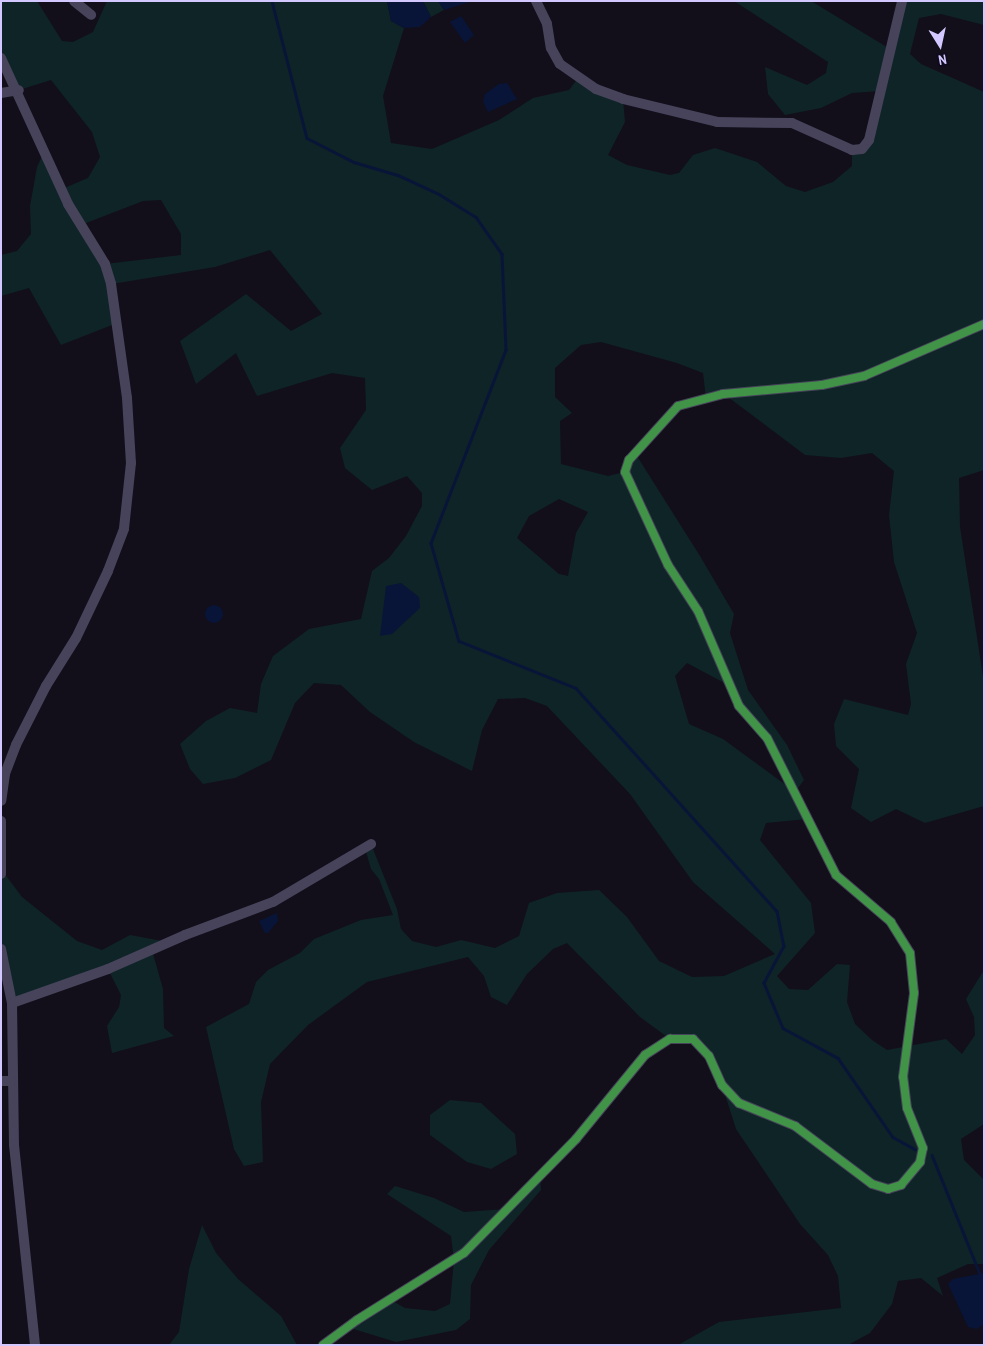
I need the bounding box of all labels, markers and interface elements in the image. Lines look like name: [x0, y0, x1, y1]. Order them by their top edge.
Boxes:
north arrow: [915, 20, 965, 70]
text: N: [937, 50, 948, 69]

